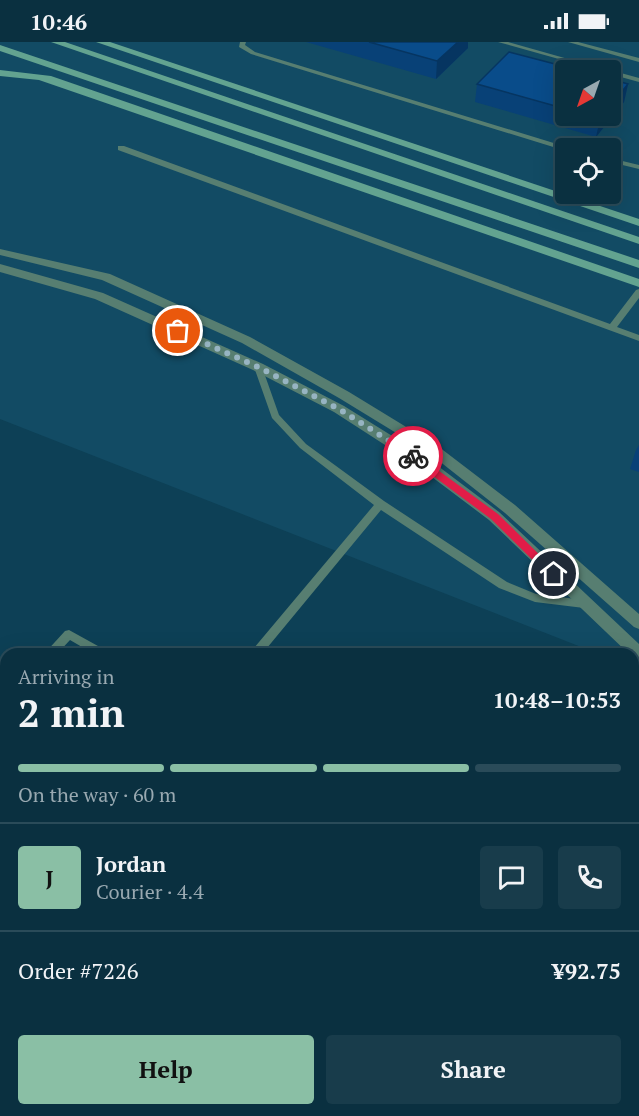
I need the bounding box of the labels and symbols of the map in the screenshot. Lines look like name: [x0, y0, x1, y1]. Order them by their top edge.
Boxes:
north arrow: [555, 60, 621, 126]
pin: [152, 305, 203, 356]
courier: [383, 426, 443, 486]
pin: [528, 548, 579, 599]

